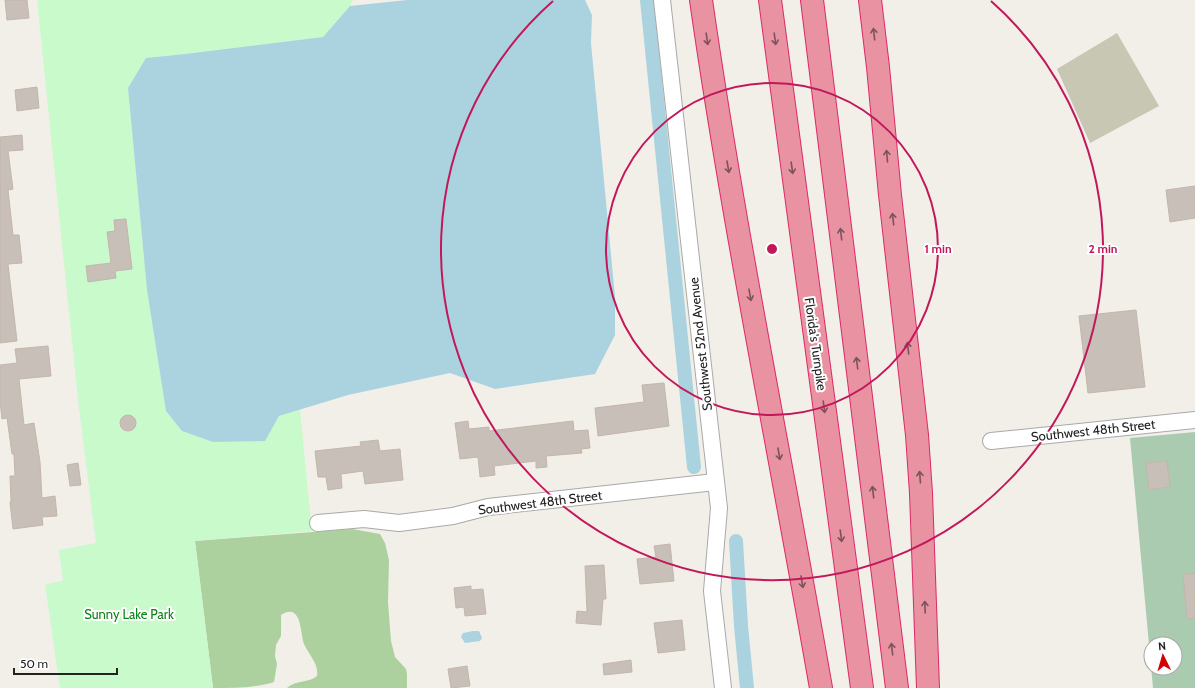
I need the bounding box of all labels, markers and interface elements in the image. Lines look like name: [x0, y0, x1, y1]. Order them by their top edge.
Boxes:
one-way arrow: [870, 28, 878, 41]
one-way arrow: [703, 32, 711, 45]
one-way arrow: [771, 32, 779, 45]
one-way arrow: [883, 150, 890, 163]
one-way arrow: [724, 160, 732, 173]
one-way arrow: [788, 161, 796, 174]
one-way arrow: [889, 213, 897, 226]
one-way arrow: [837, 228, 845, 241]
text: 1 min: [924, 241, 952, 256]
text: 2 min: [1089, 241, 1117, 256]
centre of rings: [765, 242, 779, 256]
street label: Southwest 52nd Avenue: [685, 276, 715, 412]
one-way arrow: [747, 288, 755, 301]
street label: Florida's Turnpike: [802, 297, 830, 392]
one-way arrow: [904, 342, 911, 355]
one-way arrow: [853, 357, 861, 370]
one-way arrow: [820, 400, 828, 413]
street label: Southwest 48th Street: [1030, 415, 1156, 444]
one-way arrow: [775, 447, 783, 460]
one-way arrow: [916, 471, 923, 484]
street label: Southwest 48th Street: [477, 486, 603, 518]
one-way arrow: [869, 486, 877, 499]
one-way arrow: [837, 529, 845, 542]
one-way arrow: [798, 575, 806, 588]
one-way arrow: [921, 601, 929, 614]
park label: Sunny Lake Park: [84, 606, 174, 622]
north arrow: [1143, 636, 1183, 676]
text: N: [1158, 639, 1167, 653]
one-way arrow: [889, 643, 896, 656]
scale bar: [14, 650, 117, 676]
text: 50 m: [20, 656, 48, 671]

